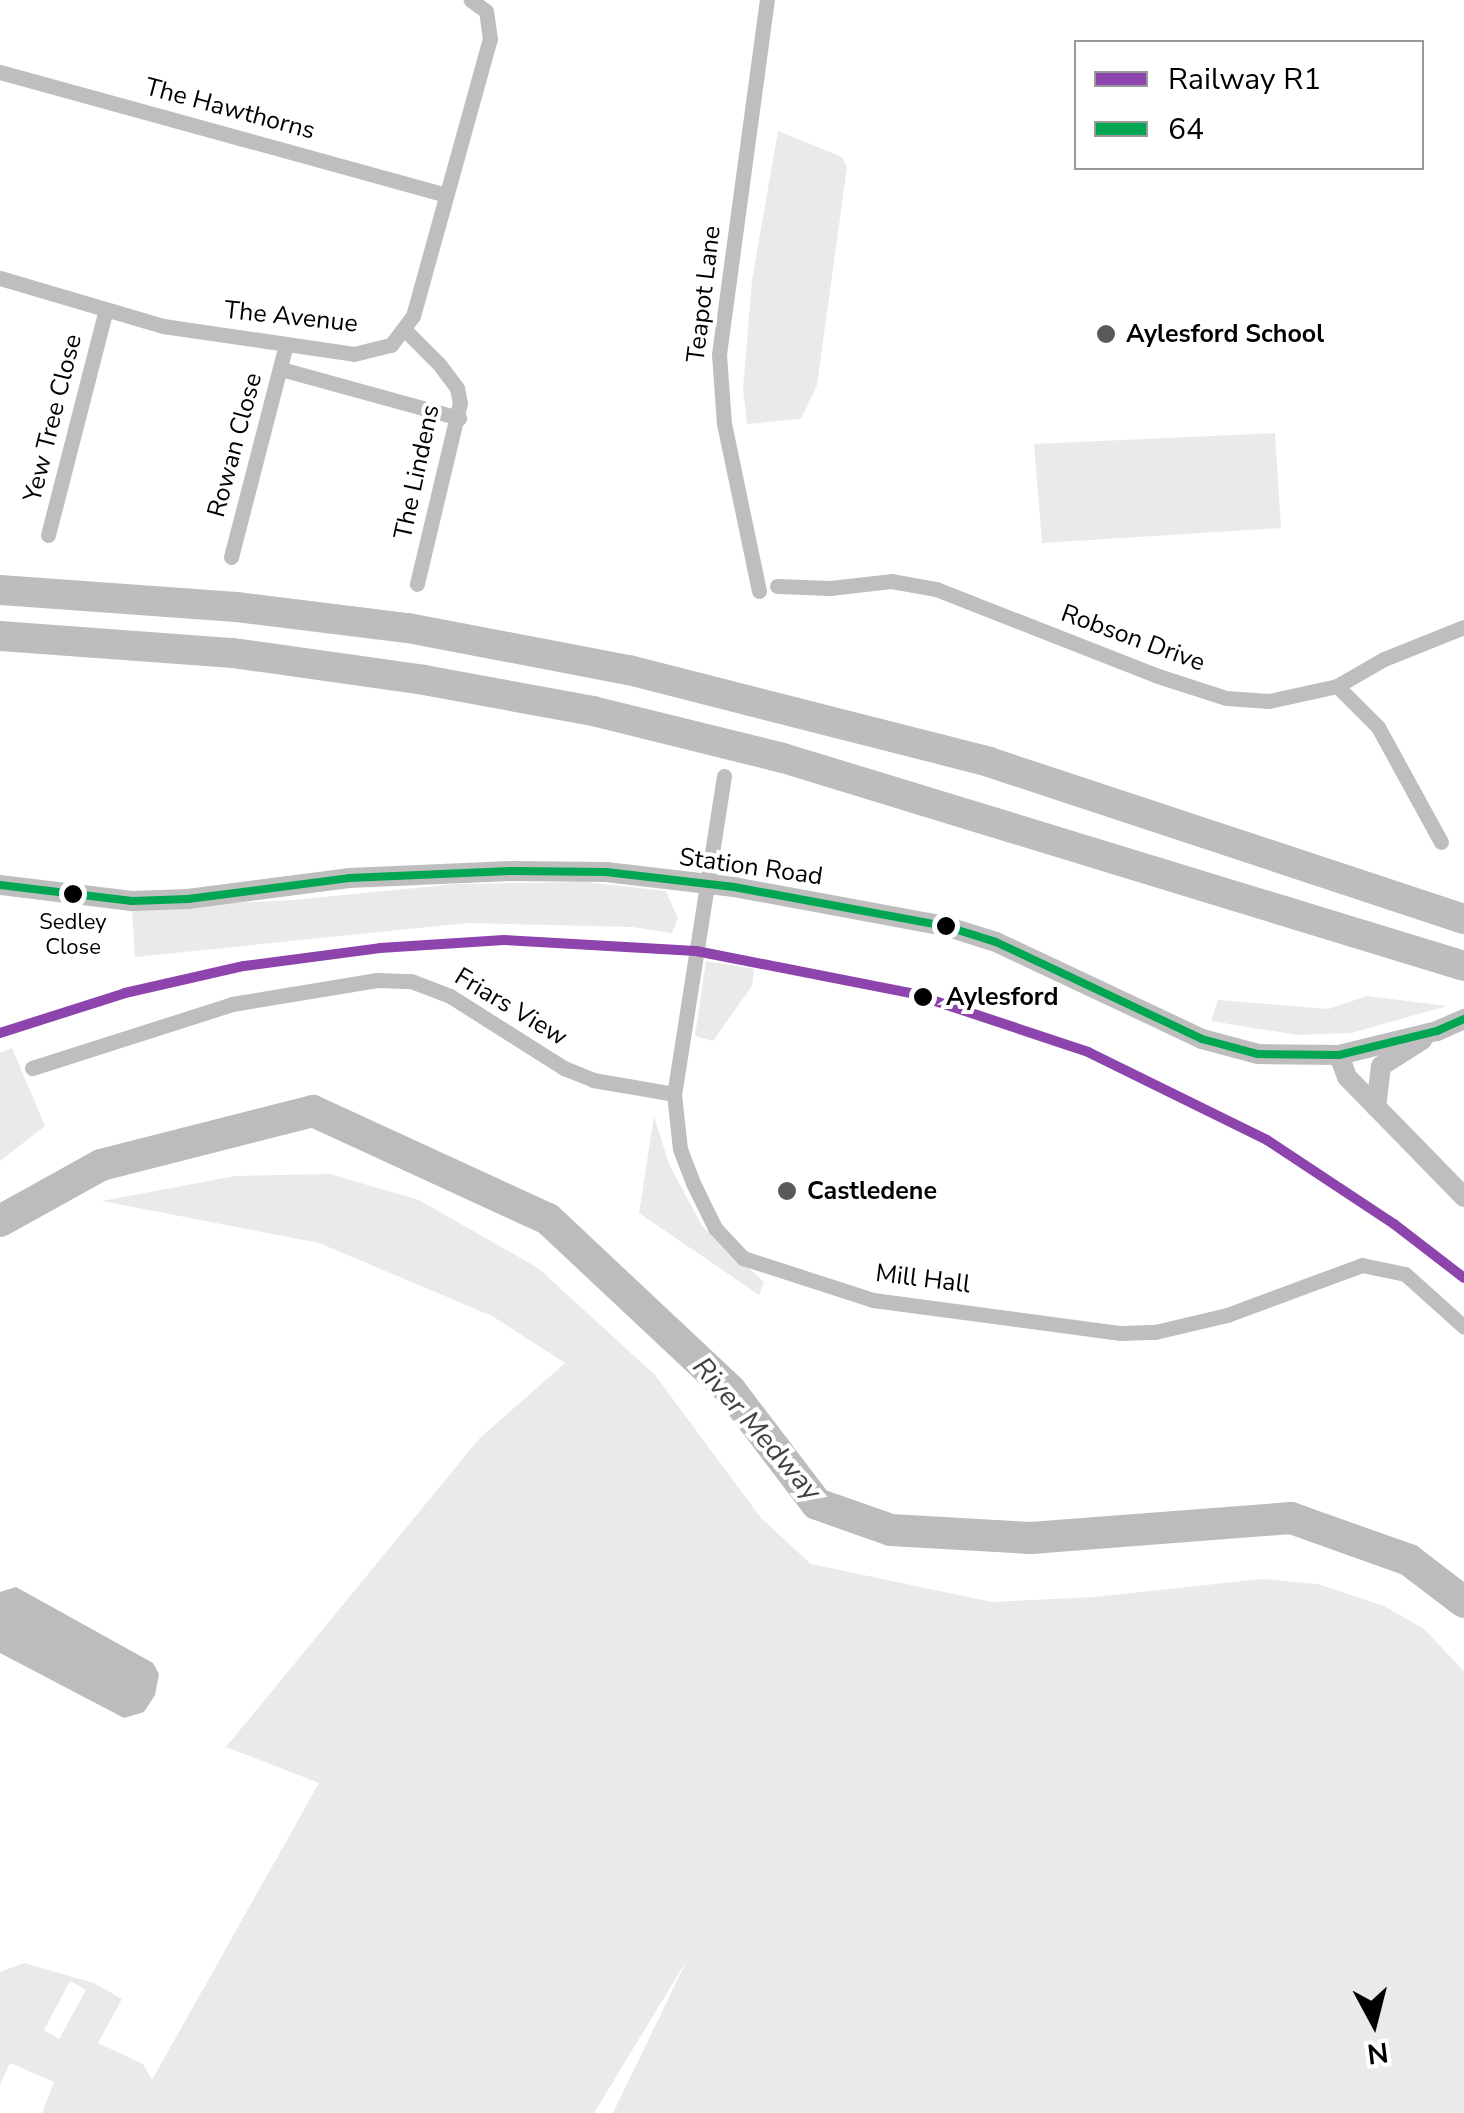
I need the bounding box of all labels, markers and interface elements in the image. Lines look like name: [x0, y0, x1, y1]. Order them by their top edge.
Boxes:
legend: [1074, 40, 1424, 170]
text: Railway R1: [1168, 59, 1321, 100]
street label: The Hawthorns: [142, 72, 318, 146]
text: 64: [1168, 109, 1204, 150]
street label: Teapot Lane: [681, 224, 727, 364]
street label: The Avenue: [223, 295, 359, 339]
place label: Aylesford School: [1126, 319, 1324, 349]
marker: Aylesford School: [1095, 323, 1117, 345]
street label: Yew Tree Close: [18, 331, 88, 505]
street label: Rowan Close: [201, 370, 269, 520]
street label: The Lindens: [388, 402, 446, 542]
street label: Robson Drive: [1057, 598, 1209, 678]
street label: Station Road: [677, 842, 825, 892]
marker: Sedley Close: [63, 884, 83, 904]
place label: Sedley Close: [39, 909, 107, 960]
unlabelled marker: [936, 916, 956, 936]
street label: Friars View: [449, 962, 573, 1052]
place label: Aylesford: [946, 982, 1058, 1012]
marker: Aylesford: [910, 984, 936, 1010]
place label: Castledene: [807, 1176, 937, 1206]
marker: Castledene: [776, 1180, 798, 1202]
street label: Mill Hall: [874, 1258, 972, 1300]
water label: River Medway: [686, 1350, 828, 1508]
north arrow: [1324, 1973, 1424, 2073]
text: N: [1365, 2033, 1390, 2073]

